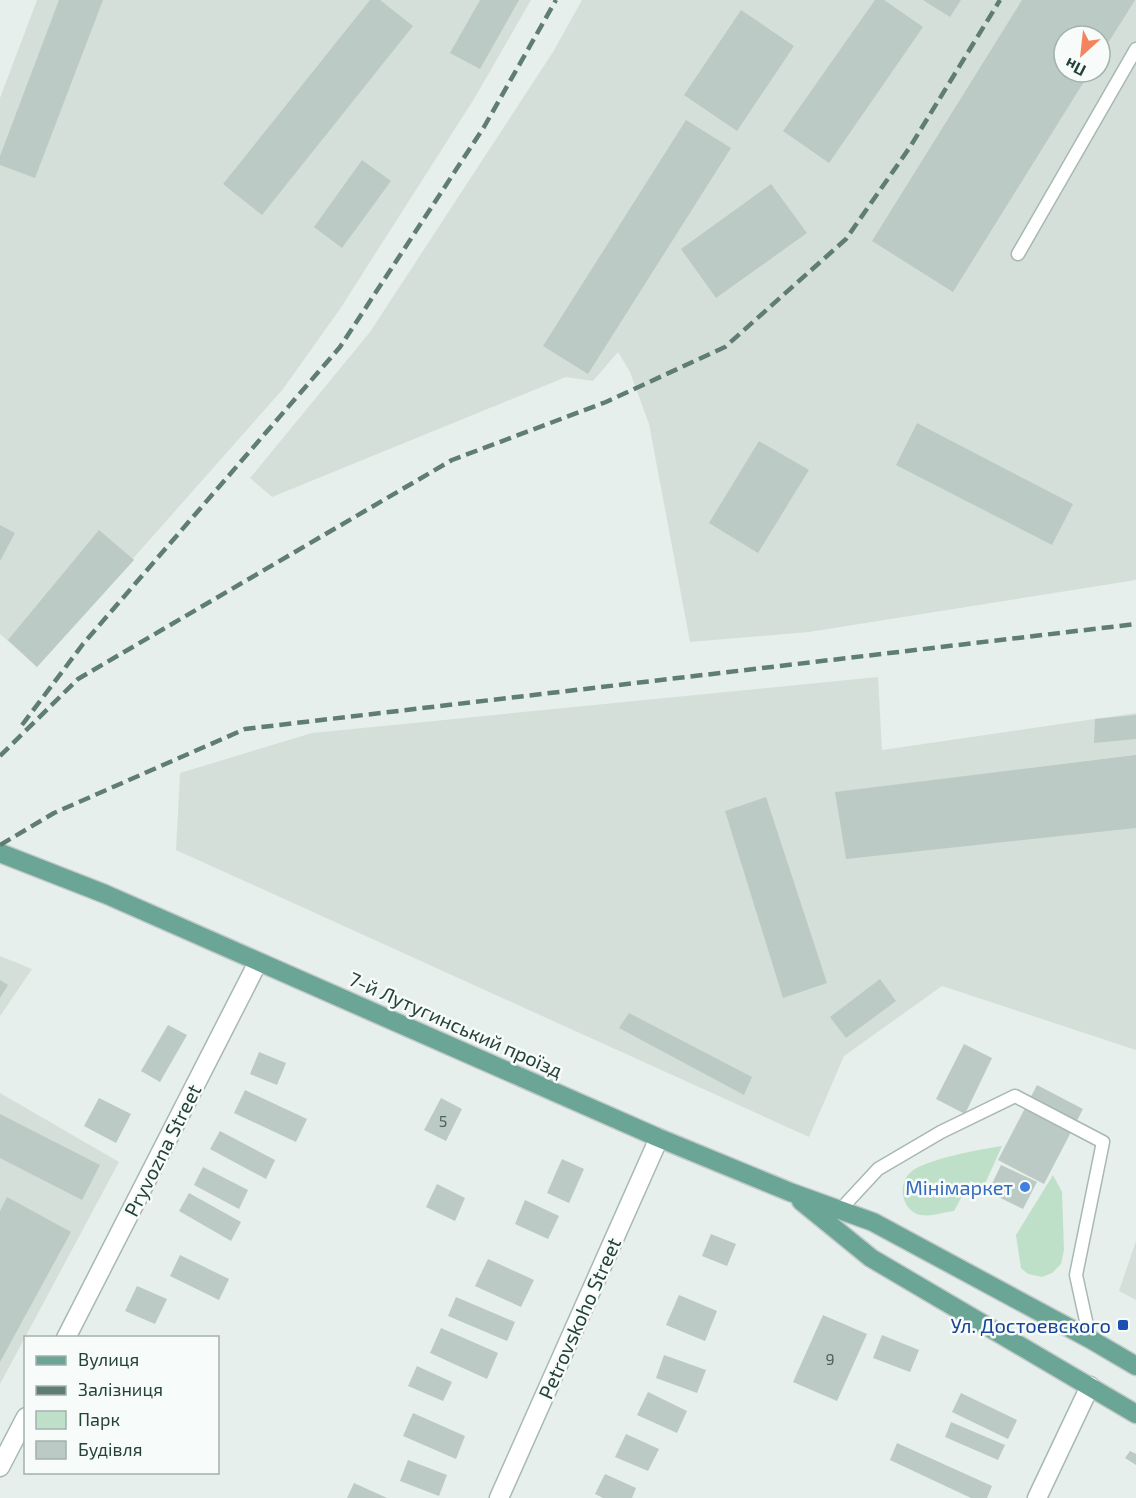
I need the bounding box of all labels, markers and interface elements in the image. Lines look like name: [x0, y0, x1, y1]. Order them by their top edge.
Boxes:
north arrow: [1052, 24, 1112, 84]
text: Пн: [1061, 55, 1089, 81]
street label: 7-й Лутугинський проїзд: [345, 966, 567, 1083]
street label: Pryvozna Street: [118, 1080, 206, 1220]
house number: 5: [439, 1111, 447, 1130]
place label: Мінімаркет: [905, 1175, 1013, 1199]
marker: Мінімаркет: [1018, 1180, 1032, 1194]
street label: Petrovskoho Street: [533, 1233, 626, 1402]
place label: Ул. Достоевского: [950, 1313, 1111, 1337]
marker: Ул. Достоевского: [1116, 1318, 1130, 1332]
legend: [24, 1336, 219, 1474]
text: Вулиця: [78, 1348, 139, 1370]
house number: 9: [825, 1349, 835, 1368]
text: Залізниця: [78, 1378, 163, 1400]
text: Парк: [78, 1408, 120, 1430]
text: Будівля: [78, 1438, 142, 1460]

